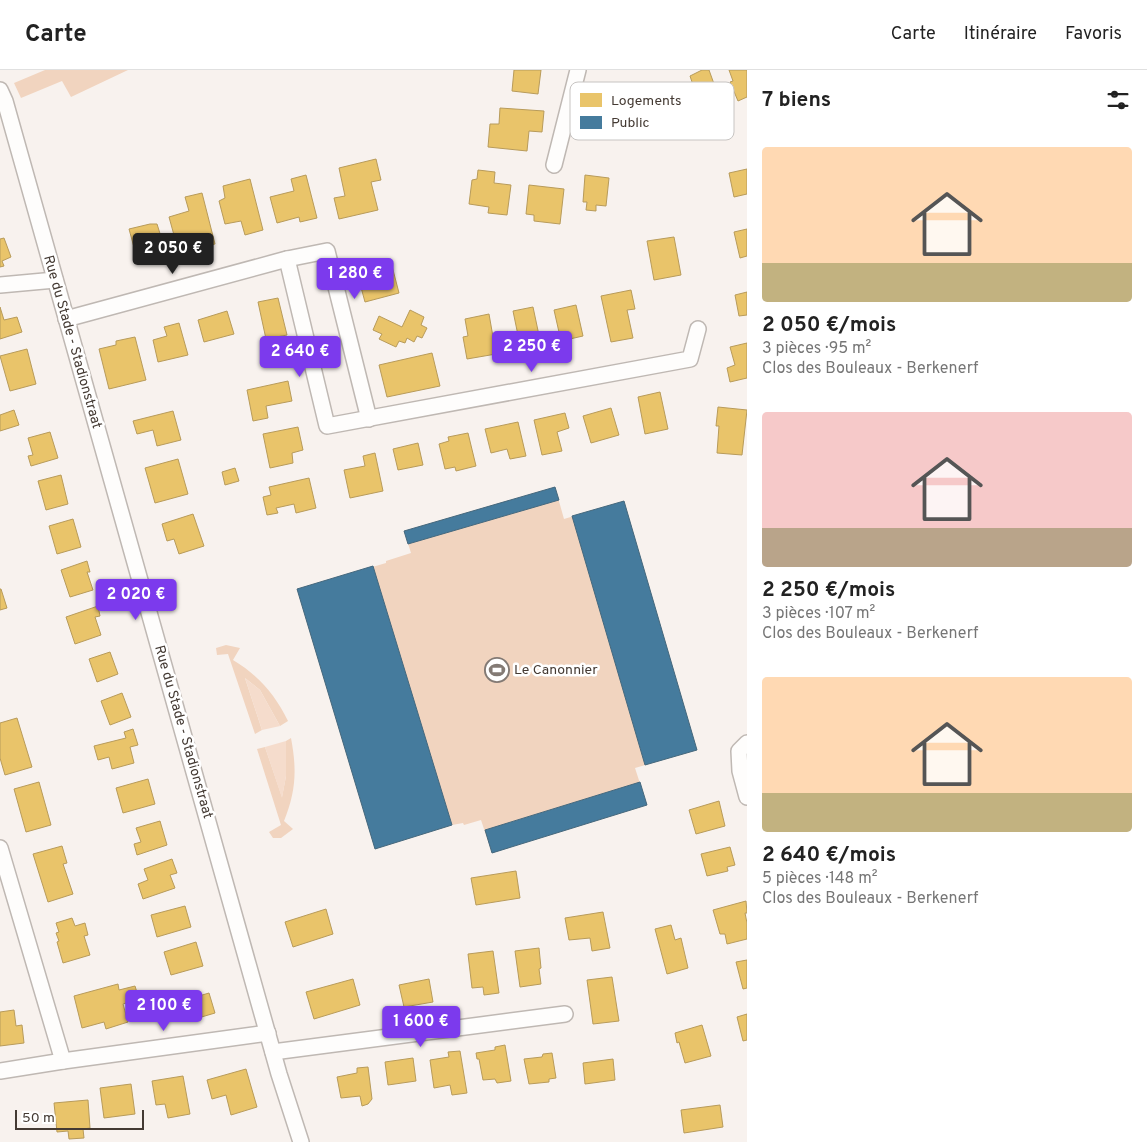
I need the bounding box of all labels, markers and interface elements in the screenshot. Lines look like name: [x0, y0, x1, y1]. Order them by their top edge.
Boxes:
text: Carte: [25, 20, 87, 50]
text: Carte: [891, 23, 936, 46]
text: Itinéraire: [964, 23, 1037, 46]
text: Favoris: [1065, 23, 1122, 46]
legend: [570, 82, 734, 140]
icon: filters: [1104, 86, 1132, 114]
text: 7 biens: [762, 87, 831, 114]
text: Logements: [611, 93, 682, 110]
text: Public: [611, 115, 650, 132]
icon: home: [902, 179, 992, 269]
pin: 2 050 €: [127, 232, 219, 275]
text: 2 050 €: [144, 239, 202, 259]
street label: Rue du Stade - Stadionstraat: [39, 253, 105, 431]
pin: 1 280 €: [309, 258, 401, 300]
text: 1 280 €: [328, 264, 382, 284]
text: 2 050 €/mois: [762, 312, 896, 339]
pin: 2 250 €: [486, 330, 578, 373]
pin: 2 640 €: [254, 336, 346, 378]
text: 2 250 €: [503, 337, 561, 357]
text: 3 pièces · 95 m²: [762, 339, 871, 359]
text: 2 640 €: [271, 342, 329, 362]
text: Clos des Bouleaux - Berkenerf: [762, 359, 978, 379]
icon: home: [902, 444, 992, 534]
text: 2 250 €/mois: [762, 577, 895, 604]
pin: 2 020 €: [90, 578, 182, 621]
text: 2 020 €: [107, 585, 165, 605]
text: 3 pièces · 107 m²: [762, 604, 875, 624]
text: Clos des Bouleaux - Berkenerf: [762, 624, 978, 644]
street label: Rue du Stade - Stadionstraat: [150, 643, 216, 821]
sports icon: Le Canonnier: [484, 657, 510, 683]
place label: Le Canonnier: [514, 662, 598, 679]
icon: home: [902, 709, 992, 799]
text: 2 640 €/mois: [762, 842, 896, 869]
text: 5 pièces · 148 m²: [762, 869, 877, 889]
text: Clos des Bouleaux - Berkenerf: [762, 889, 978, 909]
pin: 2 100 €: [118, 990, 210, 1032]
text: 2 100 €: [136, 996, 192, 1016]
pin: 1 600 €: [375, 1006, 467, 1048]
text: 1 600 €: [393, 1012, 449, 1032]
scale bar: [15, 1107, 144, 1130]
text: 50 m: [22, 1110, 55, 1127]

